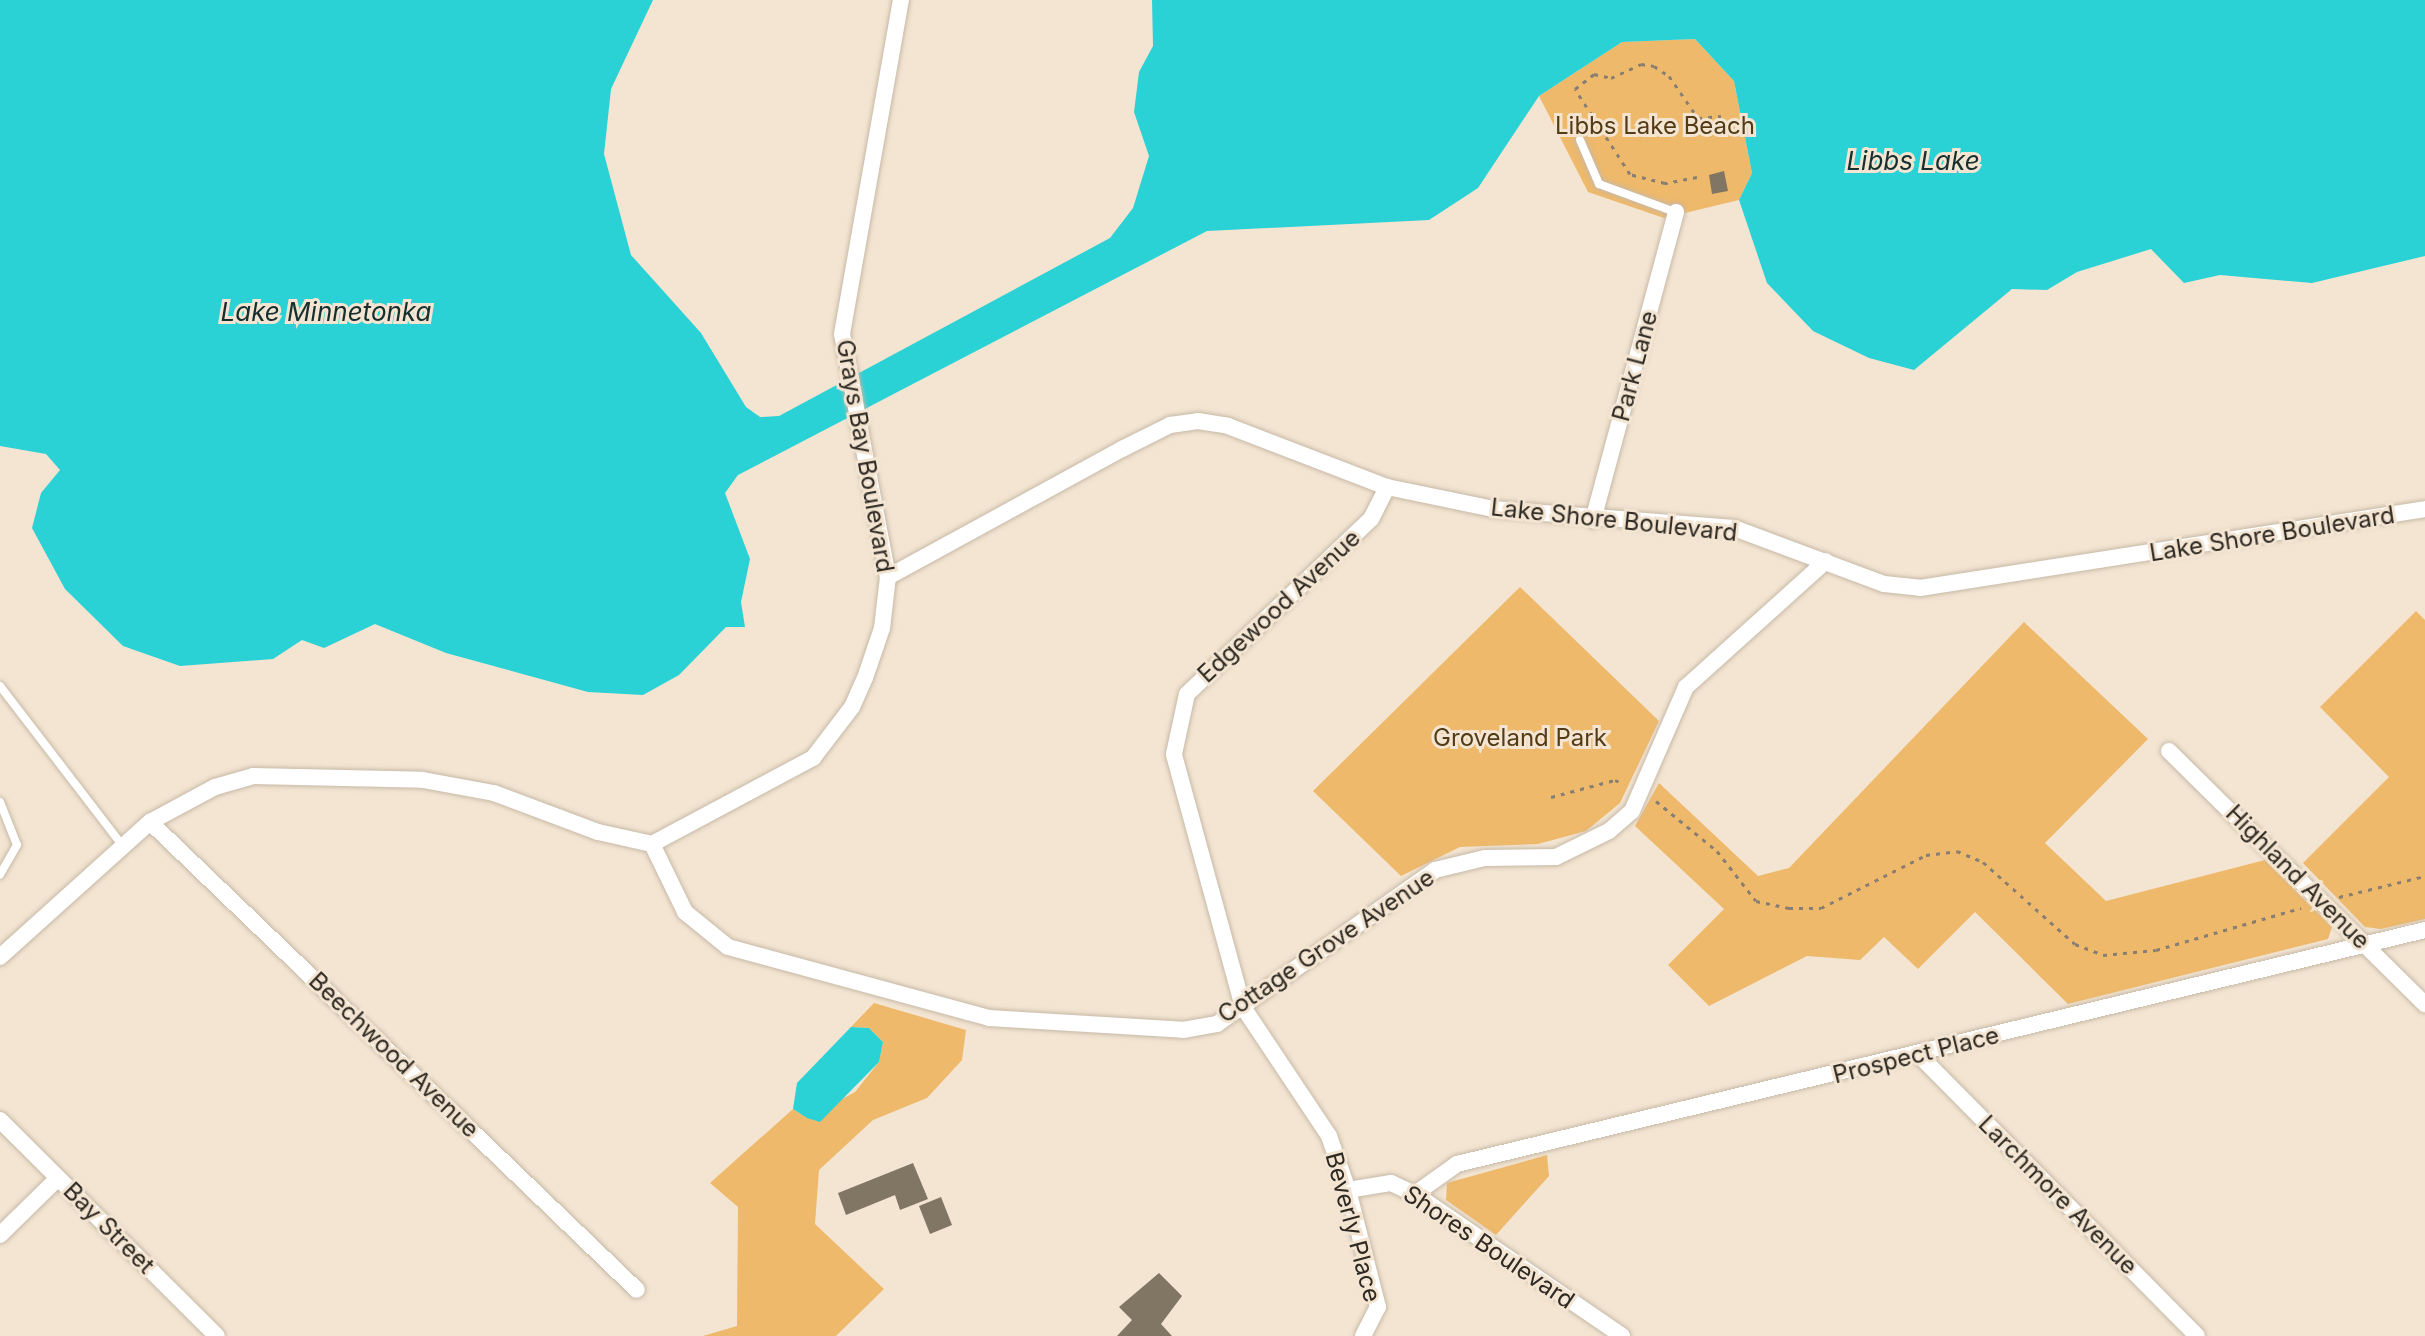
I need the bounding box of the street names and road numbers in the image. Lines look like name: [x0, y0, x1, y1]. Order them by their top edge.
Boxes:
street label: Park Lane: [1606, 308, 1664, 424]
street label: Grays Bay Boulevard: [830, 337, 900, 575]
street label: Lake Shore Boulevard: [1489, 493, 1739, 547]
street label: Lake Shore Boulevard: [2147, 500, 2397, 568]
street label: Edgewood Avenue: [1192, 523, 1366, 689]
street label: Highland Avenue: [2220, 799, 2376, 955]
street label: Cottage Grove Avenue: [1212, 863, 1440, 1029]
street label: Beechwood Avenue: [303, 966, 485, 1144]
street label: Prospect Place: [1830, 1020, 2002, 1090]
street label: Larchmore Avenue: [1973, 1110, 2143, 1280]
street label: Beverly Place: [1319, 1149, 1387, 1305]
street label: Bay Street: [58, 1177, 160, 1279]
street label: Shores Boulevard: [1398, 1179, 1580, 1315]

